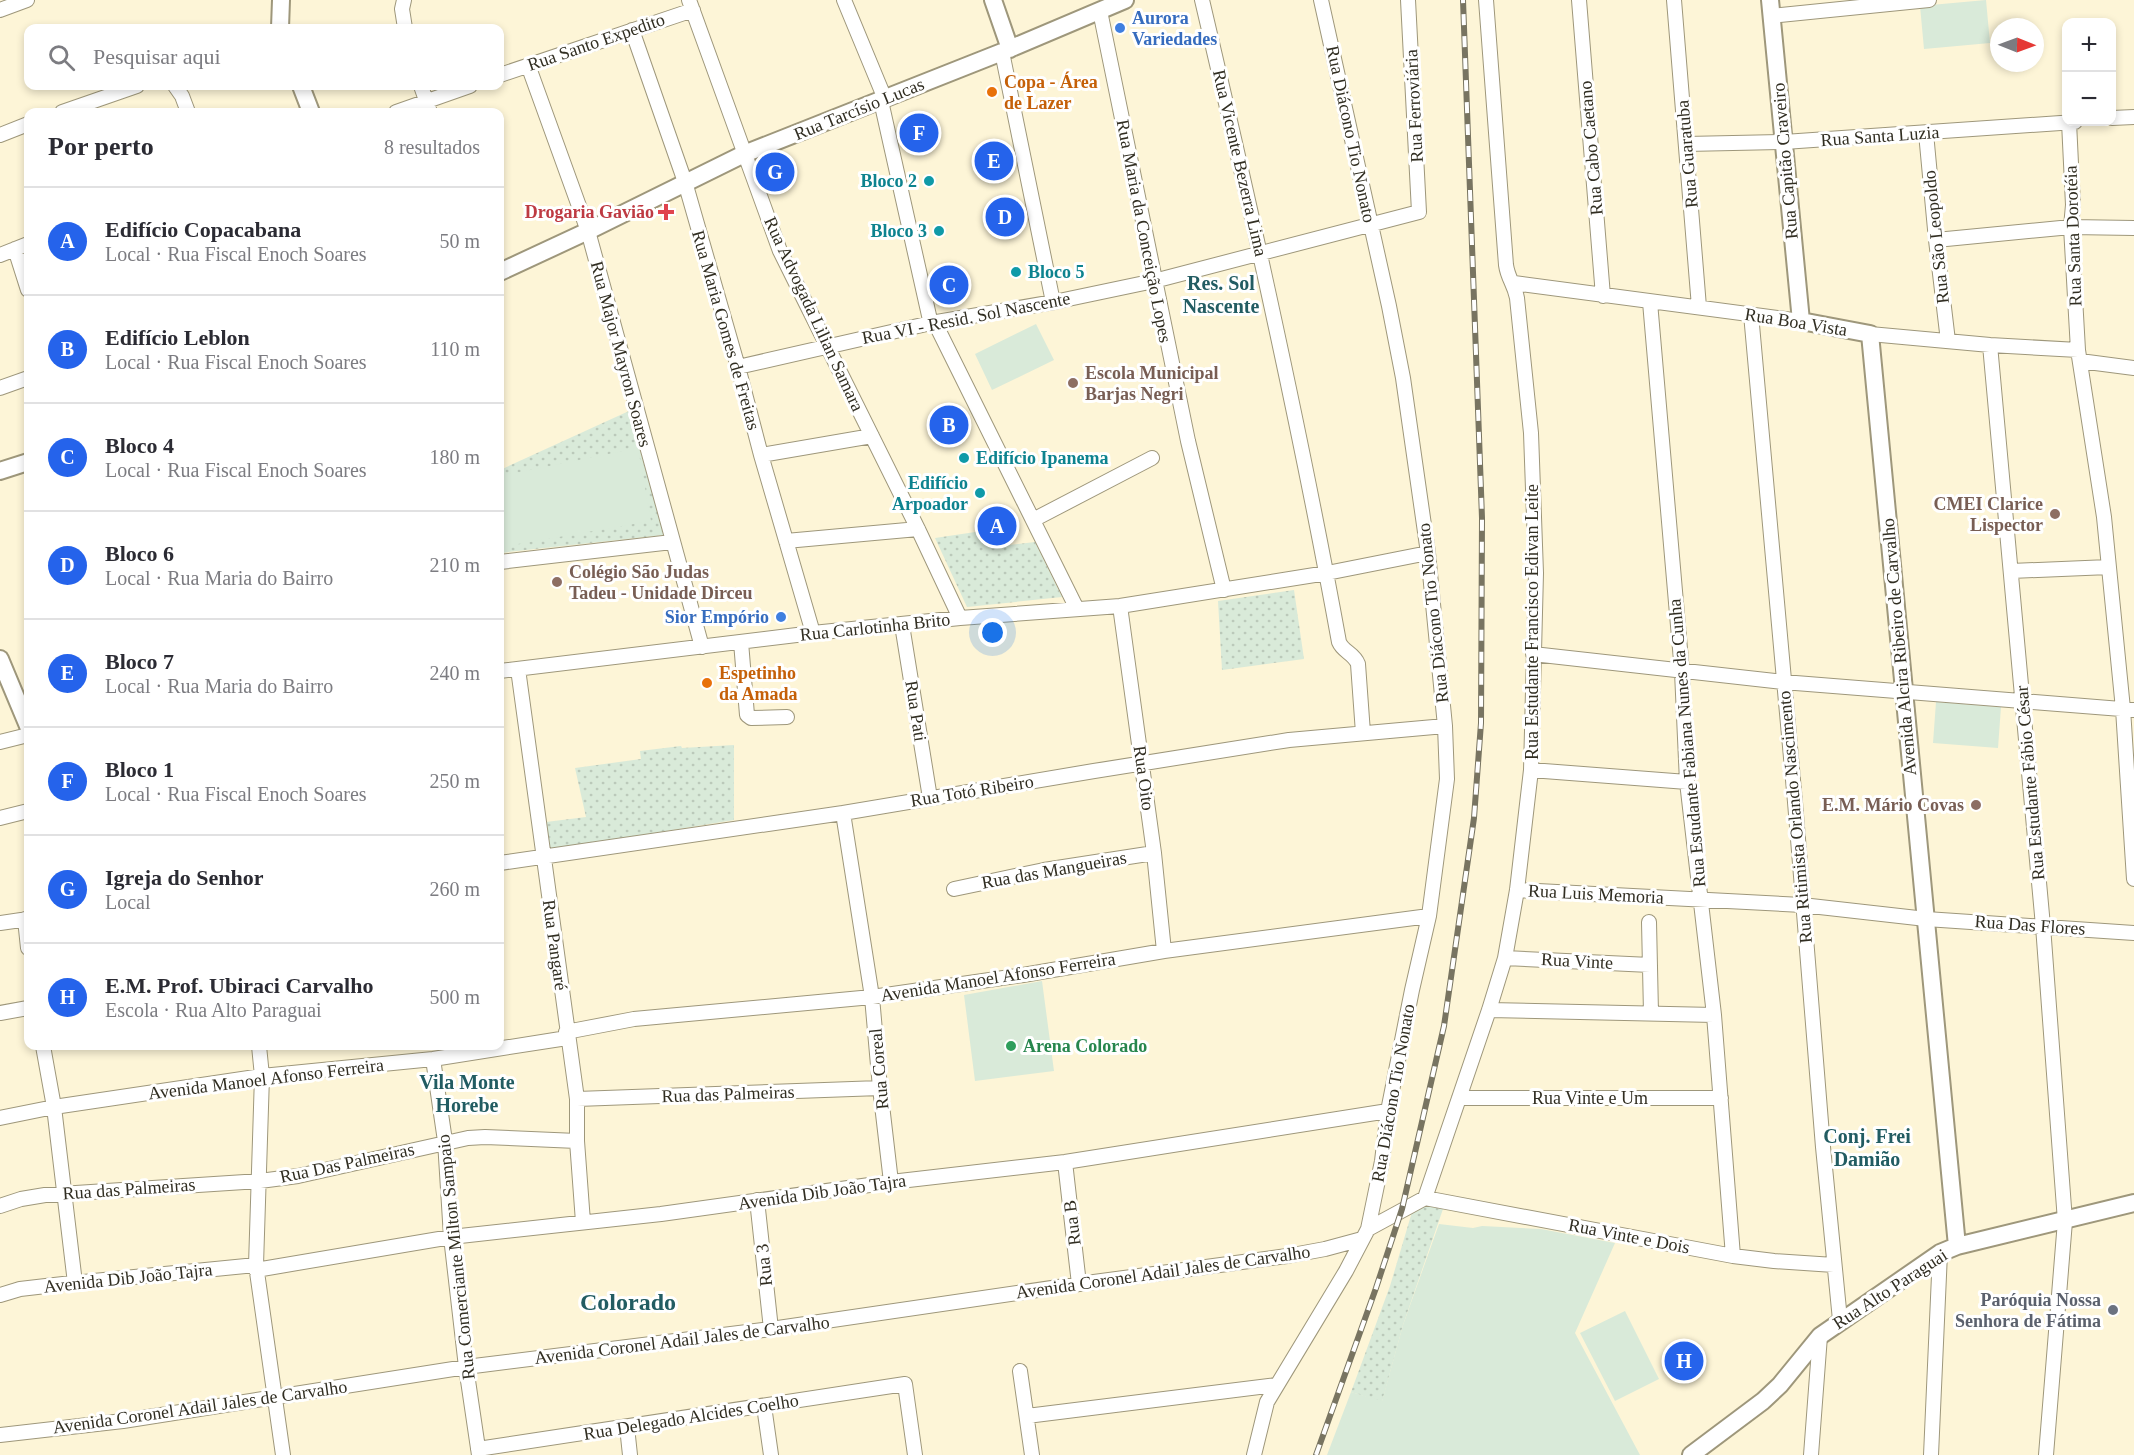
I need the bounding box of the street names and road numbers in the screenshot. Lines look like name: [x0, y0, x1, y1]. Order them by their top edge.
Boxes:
street label: Rua Santo Expedito: [525, 9, 667, 75]
street label: Rua Diácono Tio Nonato: [1322, 44, 1380, 224]
street label: Rua Ferroviária: [1401, 49, 1427, 163]
street label: Rua Vicente Bezerra Lima: [1209, 68, 1271, 258]
street label: Rua Tarcísio Lucas: [791, 74, 927, 144]
street label: Rua Cabo Caetano: [1575, 80, 1607, 216]
street label: Rua Capitão Craveiro: [1768, 82, 1802, 240]
street label: Rua Guaratuba: [1672, 99, 1702, 209]
street label: Rua Maria da Conceição Lopes: [1113, 118, 1175, 344]
street label: Rua Santa Luzia: [1820, 122, 1940, 150]
street label: Rua Santa Dorotéia: [2061, 165, 2085, 307]
street label: Rua São Leopoldo: [1919, 169, 1953, 305]
street label: Rua Advogada Lilian Samara: [760, 213, 868, 415]
street label: Rua Maria Gomes de Freitas: [688, 228, 764, 432]
street label: Rua Major Mayron Soares: [587, 259, 655, 449]
street label: Rua VI - Resid. Sol Nascente: [860, 288, 1072, 348]
street label: Rua Boa Vista: [1743, 304, 1849, 340]
street label: Rua Estudante Francisco Edivan Leite: [1522, 484, 1542, 760]
street label: Avenida Alcira Ribeiro de Carvalho: [1878, 517, 1920, 777]
street label: Rua Diácono Tio Nonato: [1414, 522, 1452, 704]
street label: Rua Estudante Fabiana Nunes da Cunha: [1664, 598, 1710, 888]
street label: Rua Carlotinha Brito: [799, 609, 951, 645]
street label: Rua Pati: [901, 679, 931, 743]
street label: Rua Estudante Fábio César: [2012, 685, 2048, 881]
street label: Rua Ritimista Orlando Nascimento: [1774, 690, 1816, 944]
street label: Rua Oito: [1130, 744, 1158, 812]
street label: Rua Totó Ribeiro: [909, 771, 1035, 811]
street label: Rua das Mangueiras: [980, 847, 1128, 893]
street label: Rua Luis Memoria: [1528, 880, 1664, 908]
street label: Rua Pangaré: [539, 898, 571, 992]
street label: Rua Das Flores: [1974, 911, 2086, 939]
street label: Avenida Manoel Afonso Ferreira: [879, 949, 1117, 1005]
street label: Rua Vinte: [1540, 949, 1614, 973]
street label: Rua Diácono Tio Nonato: [1367, 1002, 1419, 1184]
street label: Rua Coreal: [865, 1028, 893, 1110]
street label: Avenida Manoel Afonso Ferreira: [147, 1055, 385, 1103]
street label: Rua das Palmeiras: [661, 1082, 795, 1106]
street label: Rua Vinte e Um: [1532, 1088, 1648, 1108]
street label: Rua Comerciante Milton Sampaio: [433, 1133, 479, 1381]
street label: Rua Das Palmeiras: [278, 1139, 416, 1187]
street label: Avenida Dib João Tajra: [737, 1170, 907, 1214]
street label: Rua das Palmeiras: [62, 1174, 196, 1204]
street label: Rua B: [1059, 1199, 1085, 1247]
street label: Rua Vinte e Dois: [1567, 1214, 1691, 1258]
street label: Avenida Coronel Adail Jales de Carvalho: [1015, 1241, 1311, 1303]
street label: Rua 3: [752, 1243, 776, 1287]
street label: Rua Alto Paraguai: [1829, 1245, 1951, 1333]
street label: Avenida Dib João Tajra: [43, 1259, 213, 1297]
street label: Avenida Coronel Adail Jales de Carvalho: [533, 1312, 831, 1368]
street label: Avenida Coronel Adail Jales de Carvalho: [52, 1376, 348, 1438]
street label: Rua Delegado Alcides Coelho: [582, 1390, 800, 1444]

